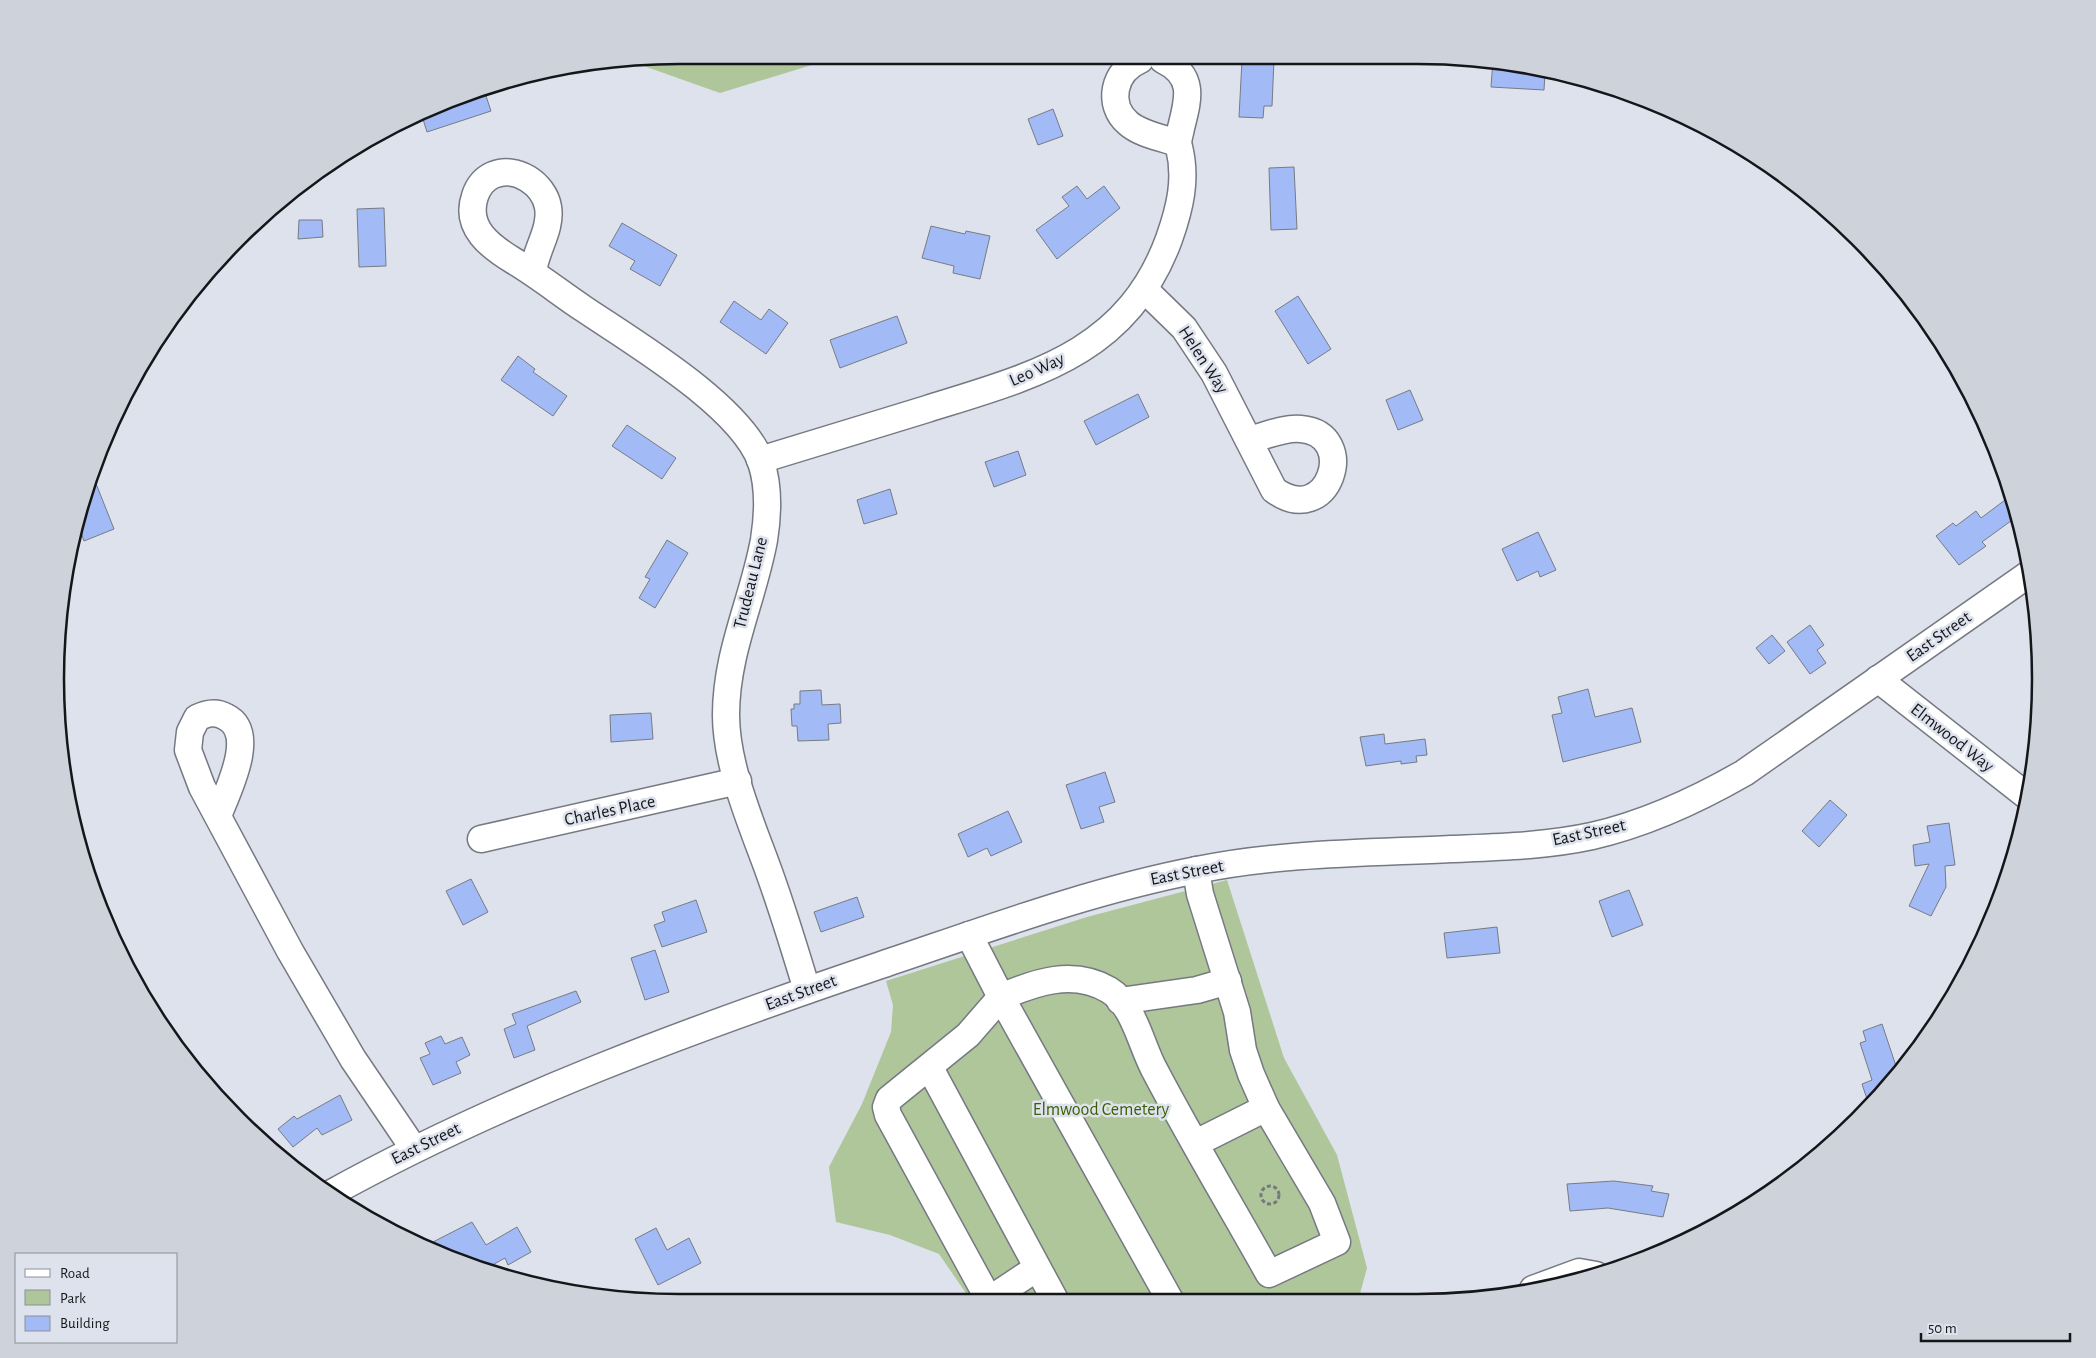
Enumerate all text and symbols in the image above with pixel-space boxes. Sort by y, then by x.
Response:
street label: Helen Way [1175,323,1231,397]
street label: Leo Way [1007,350,1068,390]
street label: Trudeau Lane [731,535,771,631]
street label: East Street [1903,608,1975,666]
street label: Elmwood Way [1907,700,1997,776]
street label: Charles Place [563,793,657,829]
street label: East Street [1551,816,1627,850]
street label: East Street [1149,857,1225,889]
street label: East Street [763,972,839,1014]
park label: Elmwood Cemetery [1033,1101,1170,1119]
street label: East Street [389,1119,464,1168]
legend [15,1253,178,1343]
text: Road [60,1266,90,1281]
text: Park [60,1291,86,1306]
scale bar [1921,1310,2070,1342]
text: Building [60,1316,110,1331]
text: 50 m [1928,1321,1957,1336]

